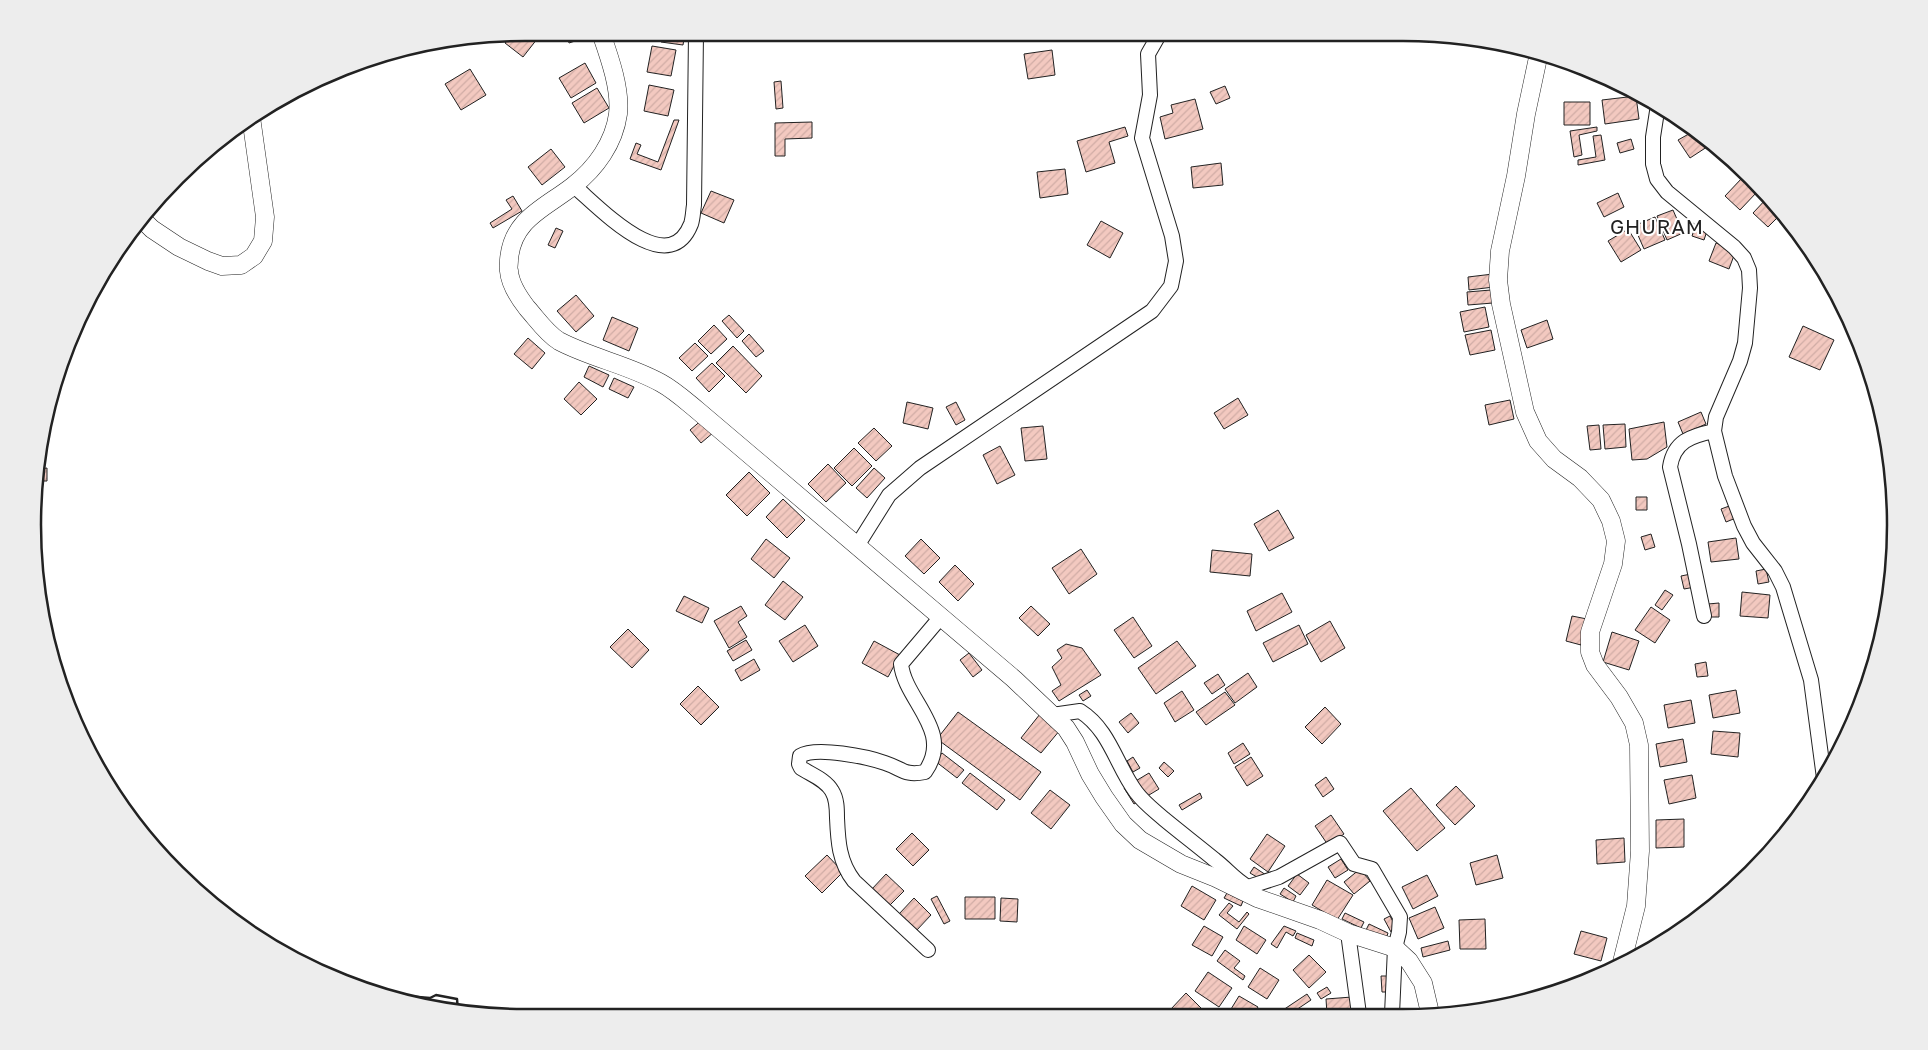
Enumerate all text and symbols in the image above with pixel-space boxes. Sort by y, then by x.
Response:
district label: GHURAM [1610,214,1704,238]

